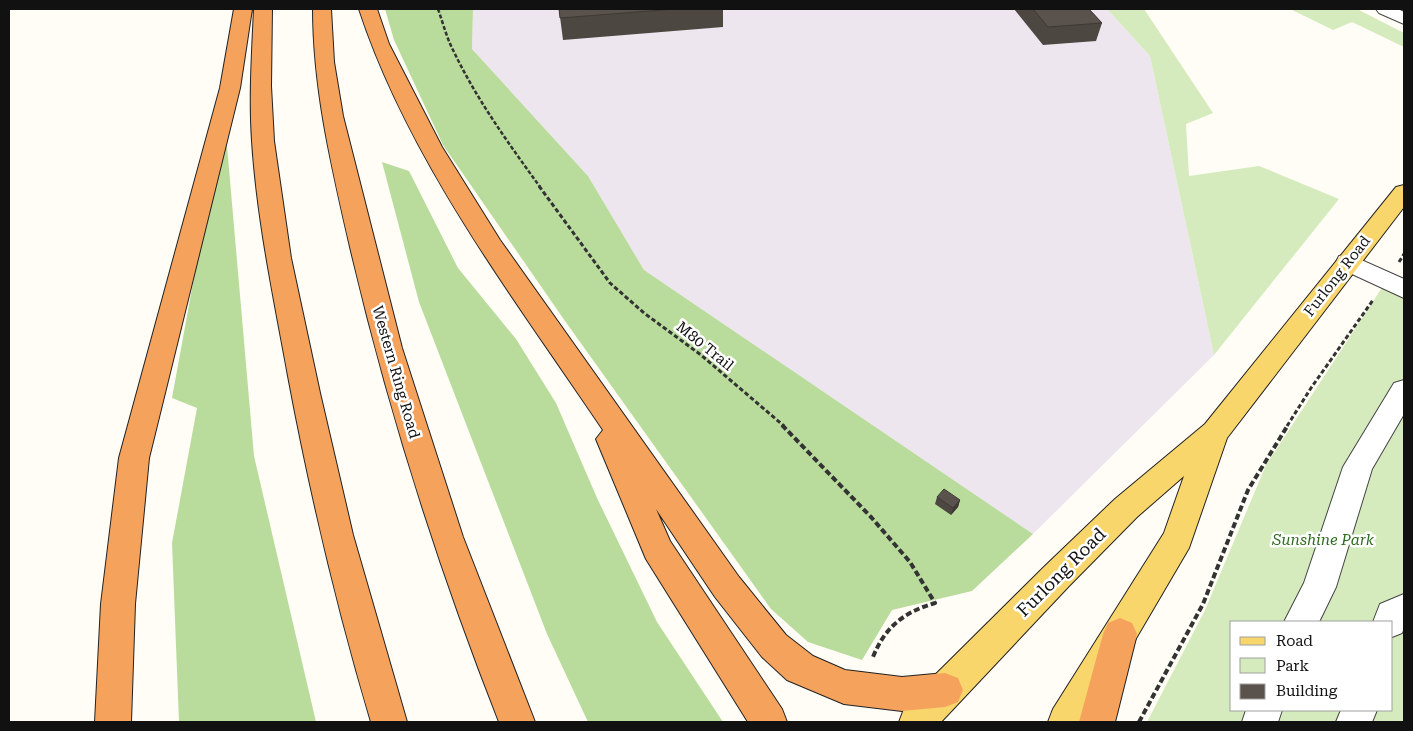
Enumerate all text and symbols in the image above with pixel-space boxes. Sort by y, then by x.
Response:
street label: Furlong Road [1300,232,1374,320]
street label: Western Ring Road [368,304,424,441]
street label: M80 Trail [673,318,738,375]
street label: Furlong Road [1012,523,1110,621]
park label: Sunshine Park [1271,531,1375,549]
legend [1230,621,1393,711]
text: Road [1276,632,1313,650]
text: Park [1276,657,1310,675]
text: Building [1276,682,1338,700]

